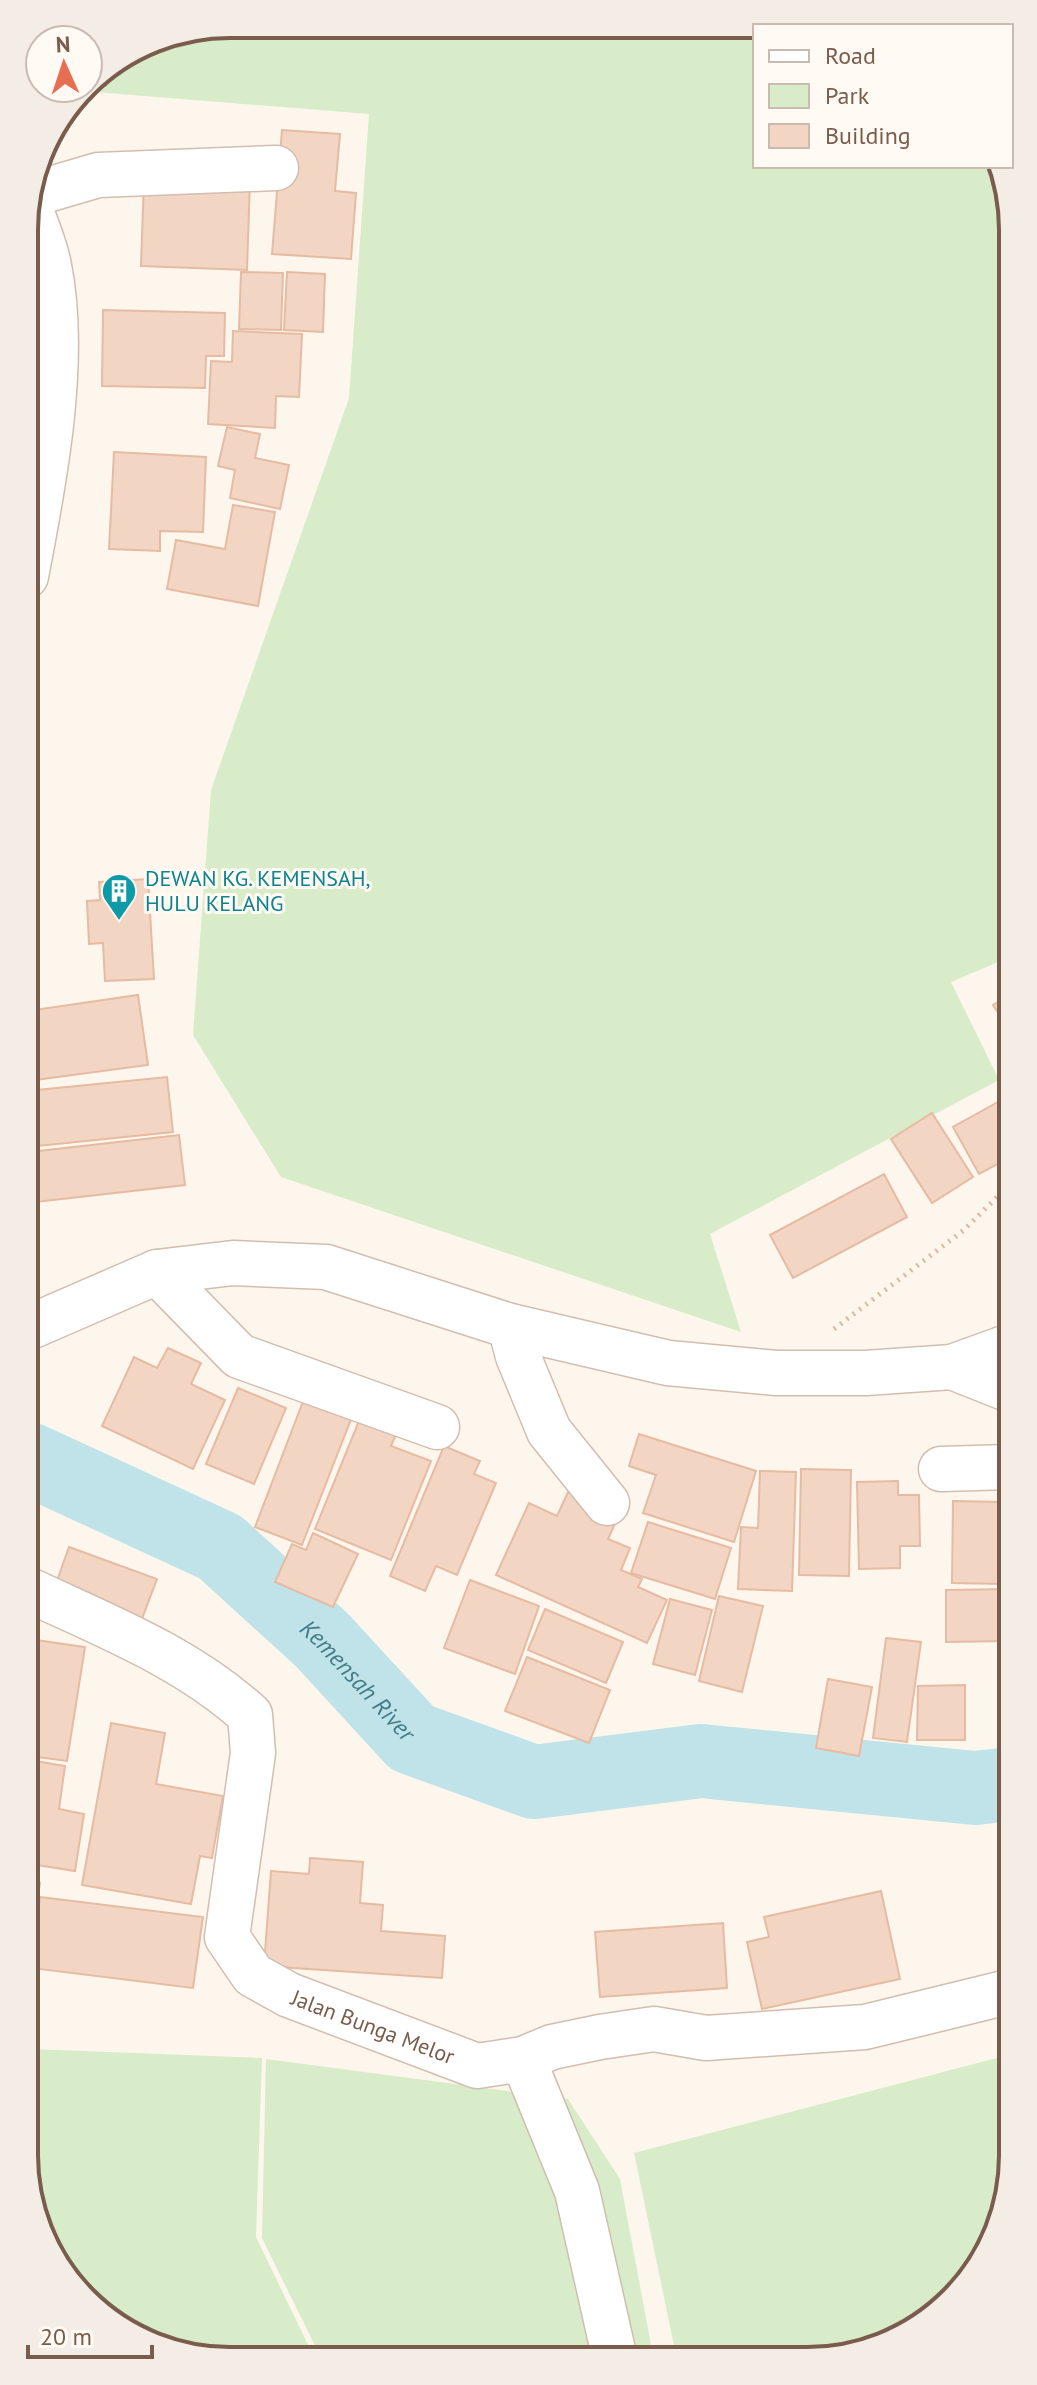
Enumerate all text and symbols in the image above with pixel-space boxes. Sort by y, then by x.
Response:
north arrow [24,24,104,104]
legend [753,24,1013,168]
text: N [55,30,71,58]
text: Road [825,40,876,71]
text: Park [825,80,870,111]
text: Building [825,120,911,151]
place label: DEWAN KG. KEMENSAH, HULU KELANG [145,864,371,917]
building icon: DEWAN KG. KEMENSAH, HULU KELANG [100,872,138,922]
water label: Kemensah River [294,1612,424,1749]
street label: Jalan Bunga Melor [287,1983,459,2070]
scale bar [28,2309,152,2359]
text: 20 m [40,2321,92,2352]

